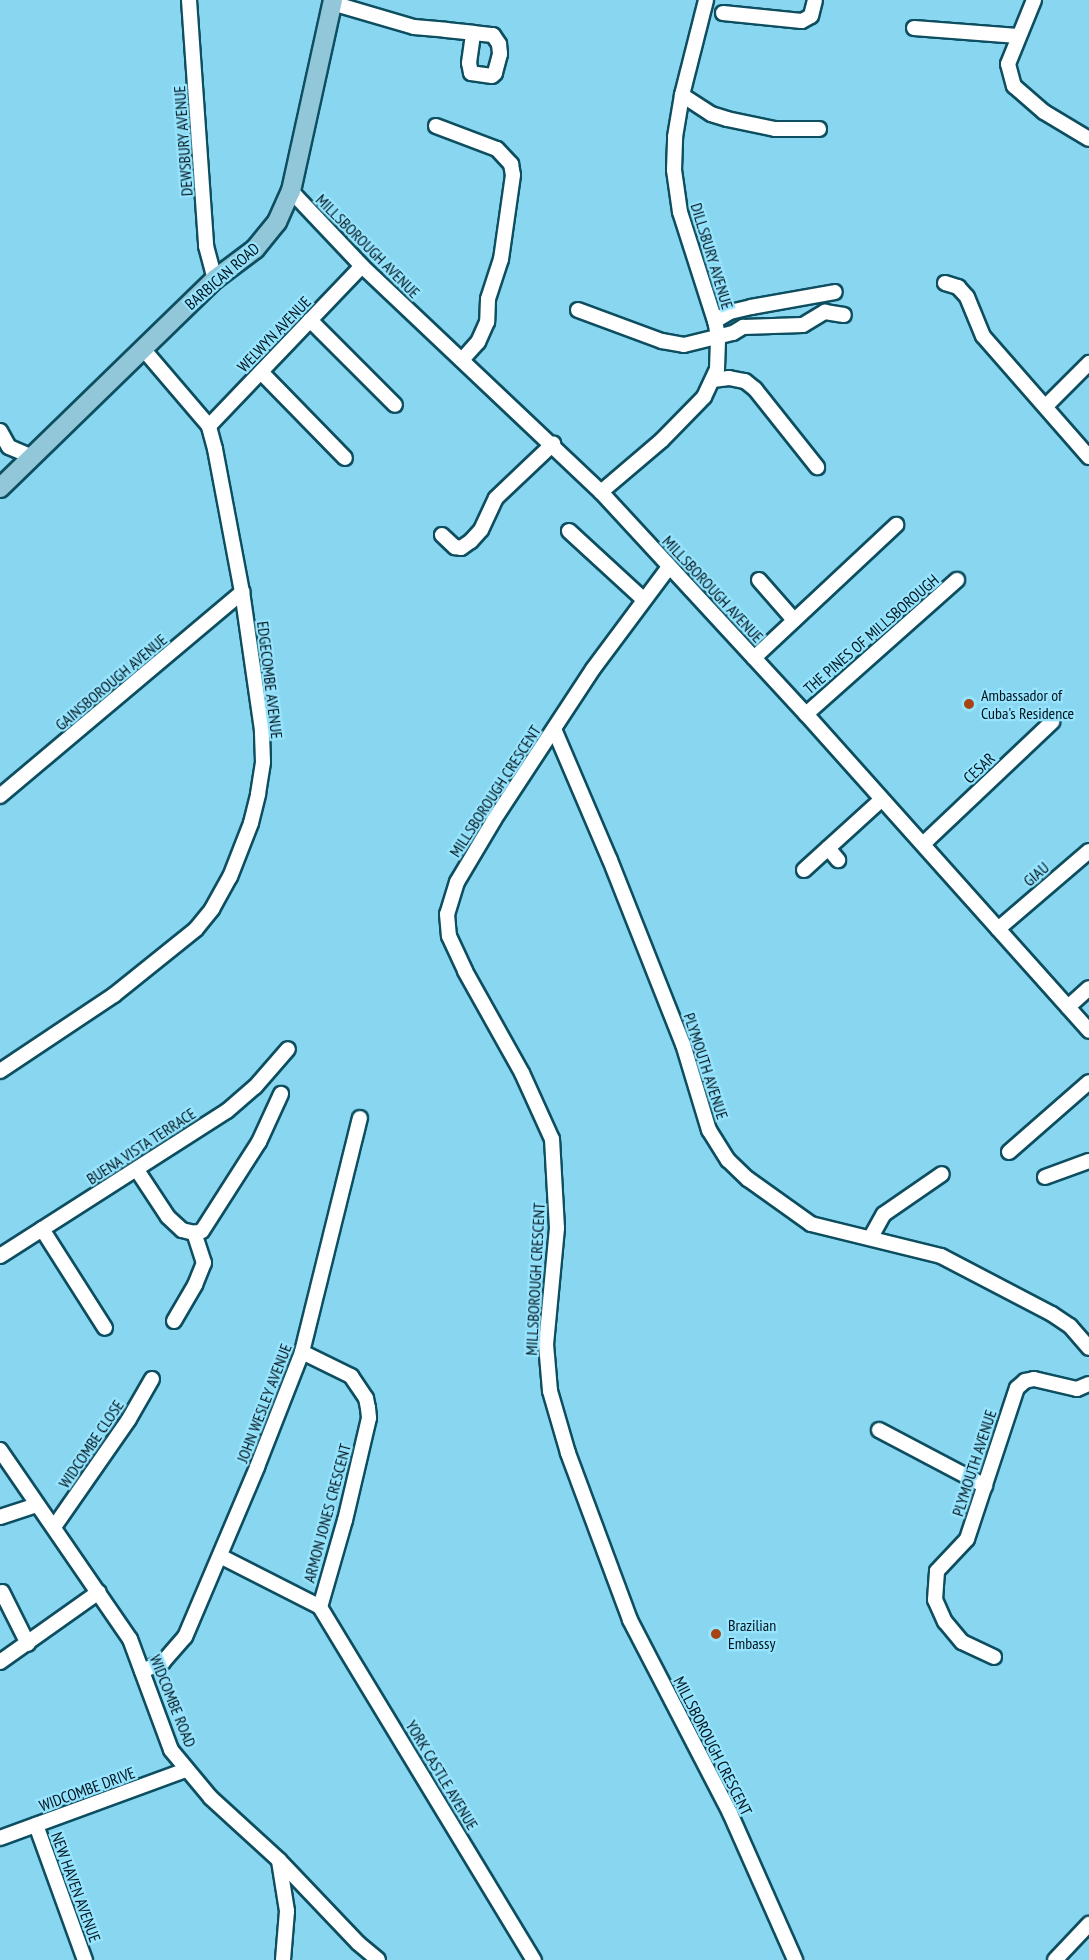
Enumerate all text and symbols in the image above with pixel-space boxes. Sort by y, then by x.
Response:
street label: DEWSBURY AVENUE [170,85,196,197]
street label: MILLSBOROUGH AVENUE [312,190,424,302]
street label: DILLSBURY AVENUE [687,200,737,312]
street label: BARBICAN ROAD [181,239,263,313]
street label: WELWYN AVENUE [233,292,315,376]
street label: MILLSBOROUGH AVENUE [658,531,768,647]
street label: THE PINES OF MILLSBOROUGH [800,570,942,698]
street label: EDGECOMBE AVENUE [253,620,287,740]
street label: GAINSBOROUGH AVENUE [51,630,171,734]
place label: Ambassador of Cuba's Residence [981,685,1074,723]
marker: Ambassador of Cuba's Residence [962,697,976,711]
street label: MILLSBOROUGH CRESCENT [445,722,545,860]
street label: CESAR [959,749,999,787]
street label: GIAU [1019,858,1053,890]
street label: PLYMOUTH AVENUE [680,1010,732,1122]
street label: BUENA VISTA TERRACE [82,1103,200,1189]
street label: MILLSBOROUGH CRESCENT [521,1202,549,1356]
street label: JOHN WESLEY AVENUE [232,1340,296,1466]
street label: WIDCOMBE CLOSE [54,1396,128,1492]
street label: PLYMOUTH AVENUE [948,1407,1000,1519]
street label: ARMON JONES CRESCENT [299,1441,355,1585]
place label: Brazilian Embassy [728,1615,776,1653]
marker: Brazilian Embassy [709,1627,723,1641]
street label: WIDCOMBE ROAD [146,1652,200,1750]
street label: MILLSBOROUGH CRESCENT [670,1673,756,1819]
street label: YORK CASTLE AVENUE [402,1717,482,1833]
street label: WIDCOMBE DRIVE [36,1763,138,1815]
street label: NEW HAVEN AVENUE [47,1829,105,1945]

